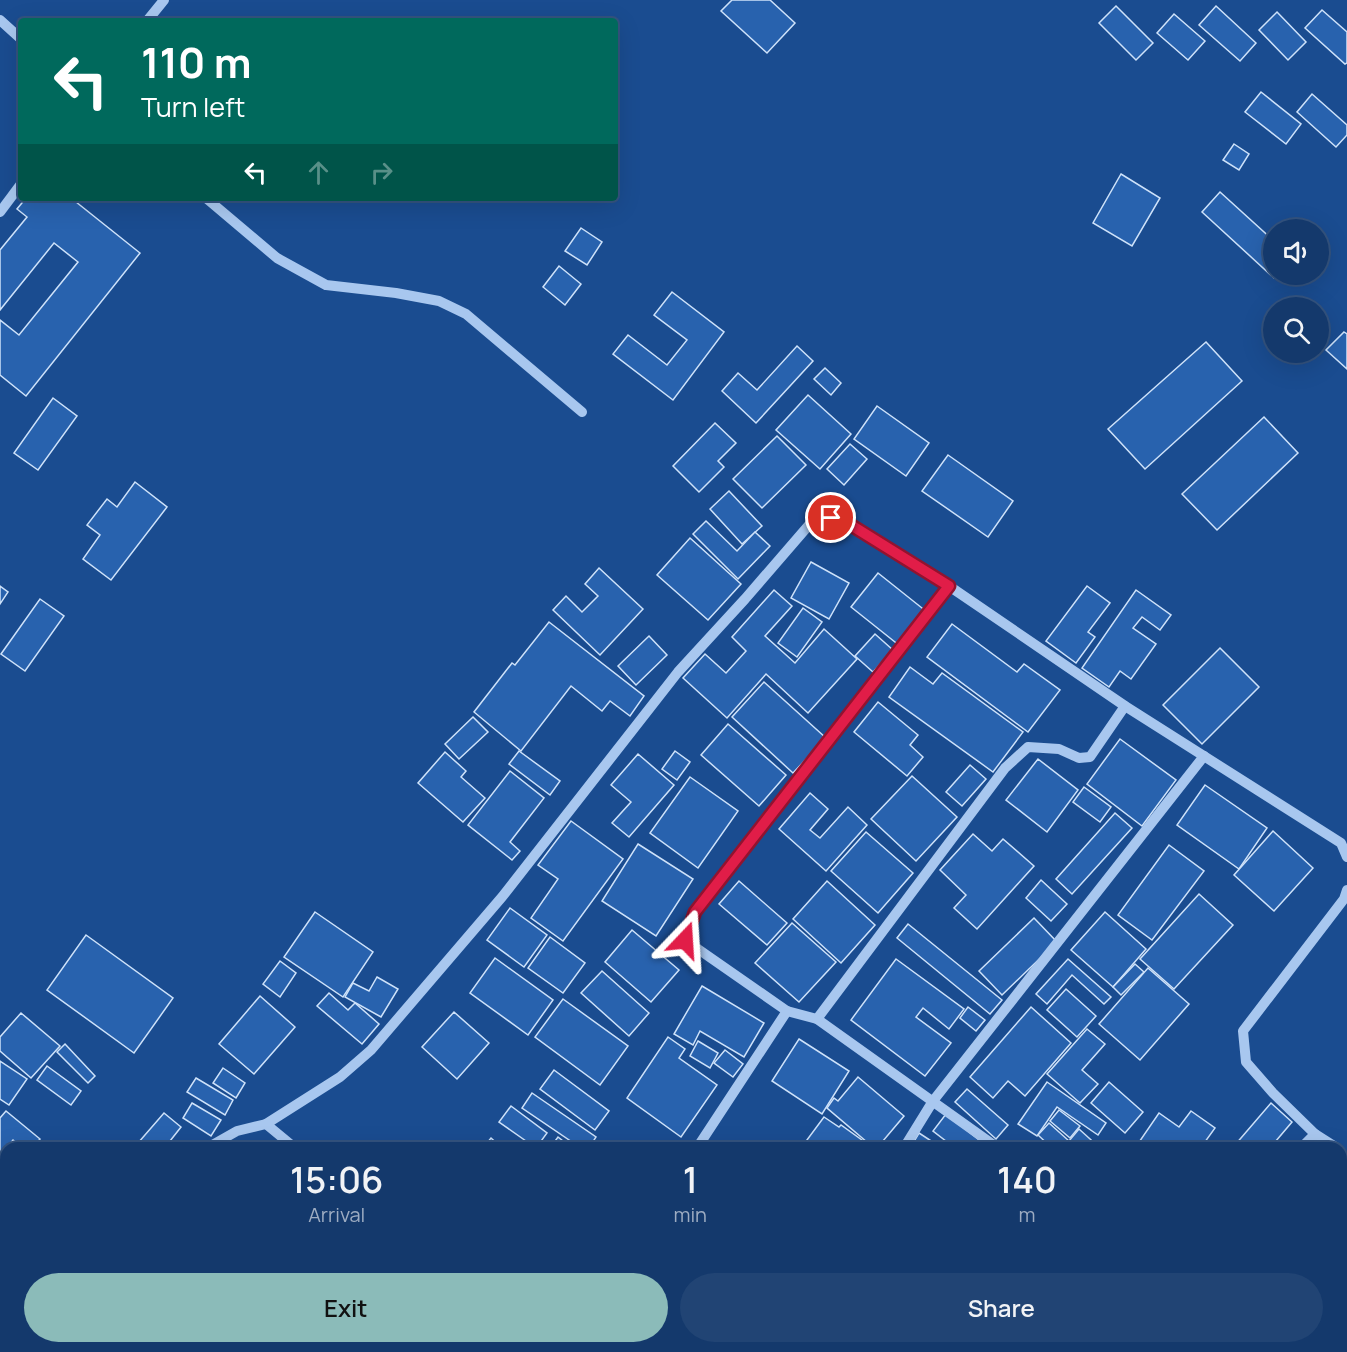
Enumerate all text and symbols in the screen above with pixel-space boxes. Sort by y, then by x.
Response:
text: 110 m [141,33,252,91]
icon: left [42,42,120,120]
text: Turn left [141,88,245,125]
icon: left [239,156,272,189]
icon: ahead [302,156,335,189]
icon: right [365,156,398,189]
map controls [1263,219,1329,363]
button: sound [1263,219,1329,285]
button: search [1263,297,1329,363]
pin [805,492,856,543]
icon: arrive [814,501,847,534]
position arrow [653,908,717,972]
text: 15:06 [290,1155,383,1204]
text: 1 [683,1155,698,1204]
text: 140 [997,1155,1057,1204]
text: Arrival [308,1201,365,1228]
text: min [673,1201,707,1228]
text: m [1018,1201,1035,1228]
button: Exit [24,1273,668,1342]
button: Share [680,1273,1323,1342]

